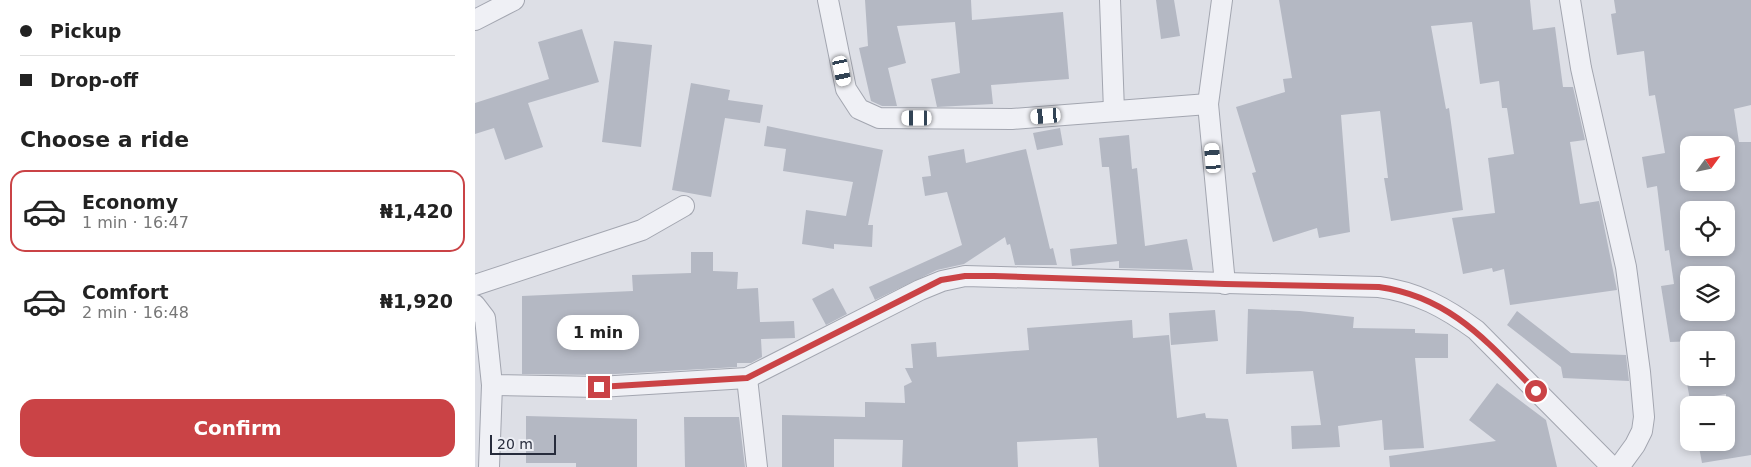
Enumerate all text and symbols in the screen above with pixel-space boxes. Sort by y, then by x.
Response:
text: Pickup [50,20,121,42]
car [831,55,852,87]
text: Drop-off [50,69,138,91]
car [1030,107,1061,125]
car [902,111,932,126]
text: Choose a ride [20,127,189,152]
north arrow [1680,136,1735,191]
map controls [1680,136,1735,451]
car [1204,142,1221,174]
icon: car [22,189,67,234]
text: Economy [82,191,178,213]
text: ₦1,420 [380,200,453,222]
button: locate [1680,201,1735,256]
text: 1 min · 16:47 [82,213,189,232]
button: layers [1680,266,1735,321]
icon: car [22,279,67,324]
text: Comfort [82,281,169,303]
text: ₦1,920 [380,290,453,312]
text: 2 min · 16:48 [82,303,189,322]
callout: 1 min [558,314,640,350]
text: 1 min [573,323,623,342]
button: + [1680,331,1735,386]
route end [588,376,610,398]
route start [1525,380,1547,402]
button: − [1680,396,1735,451]
button: Confirm [20,399,455,457]
scale bar [490,432,556,455]
text: 20 m [497,436,533,452]

